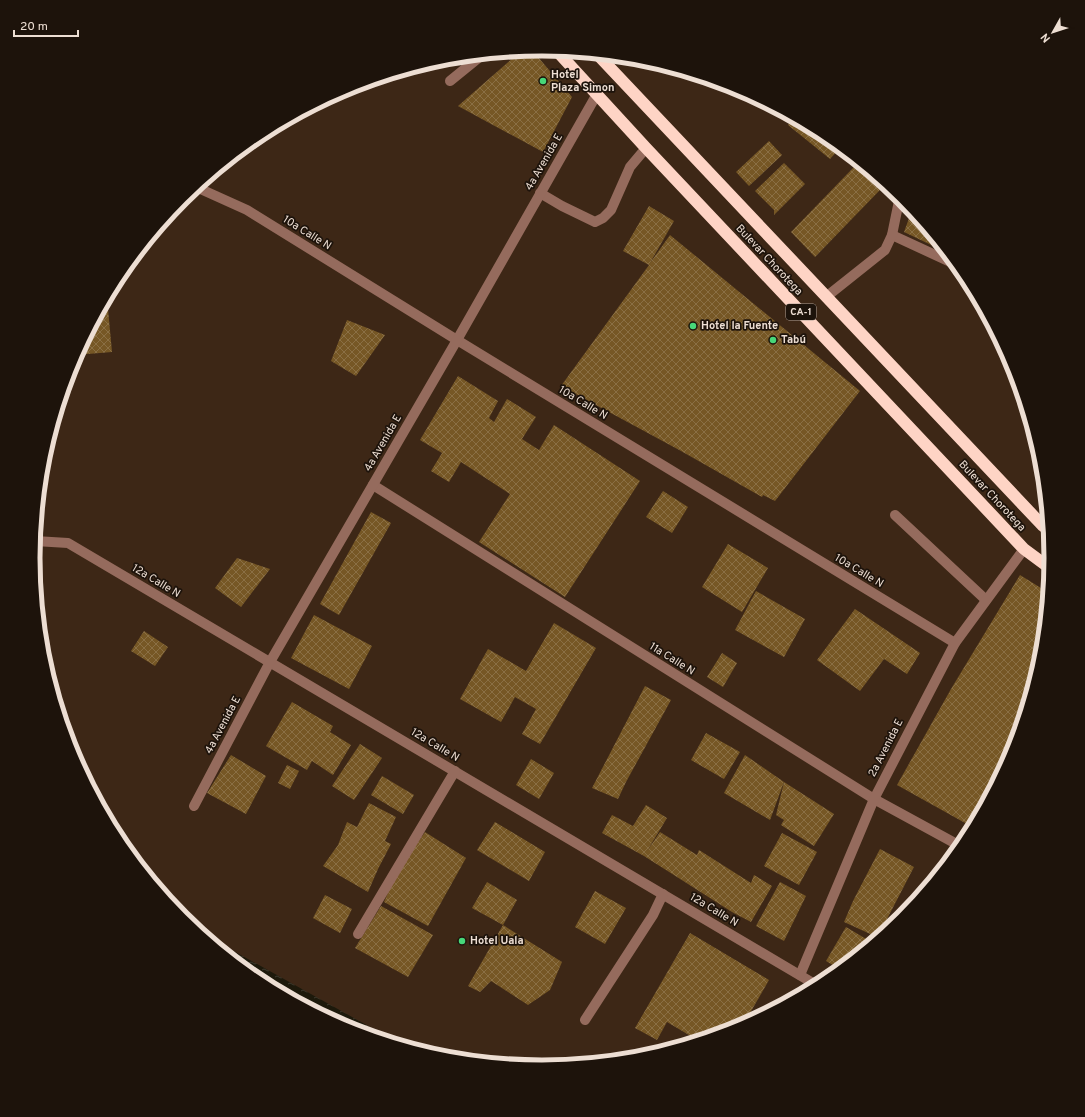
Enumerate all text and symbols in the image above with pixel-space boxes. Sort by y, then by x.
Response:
scale bar [14,12,78,38]
north arrow [1033,12,1073,52]
text: 20 m [20,19,48,35]
text: N [1038,30,1054,45]
place label: Hotel Plaza Simon [551,68,614,95]
marker: Hotel Plaza Simon [538,76,548,86]
street label: 4a Avenida E [522,131,566,193]
street label: 10a Calle N [280,213,334,253]
street label: Bulevar Chorotega [733,222,806,299]
road number: CA-1 [786,304,816,320]
place label: Hotel la Fuente [701,319,778,333]
marker: Hotel la Fuente [688,321,698,331]
place label: Tabú [781,333,806,347]
marker: Tabú [768,335,778,345]
street label: 10a Calle N [556,383,610,423]
street label: 4a Avenida E [361,412,405,474]
street label: Bulevar Chorotega [956,458,1029,535]
street label: 10a Calle N [832,551,886,591]
street label: 12a Calle N [129,561,183,601]
street label: 11a Calle N [647,639,697,679]
street label: 4a Avenida E [202,694,244,756]
street label: 2a Avenida E [865,717,907,779]
street label: 12a Calle N [408,725,462,765]
street label: 12a Calle N [687,890,741,930]
place label: Hotel Uala [470,934,524,948]
marker: Hotel Uala [457,936,467,946]

